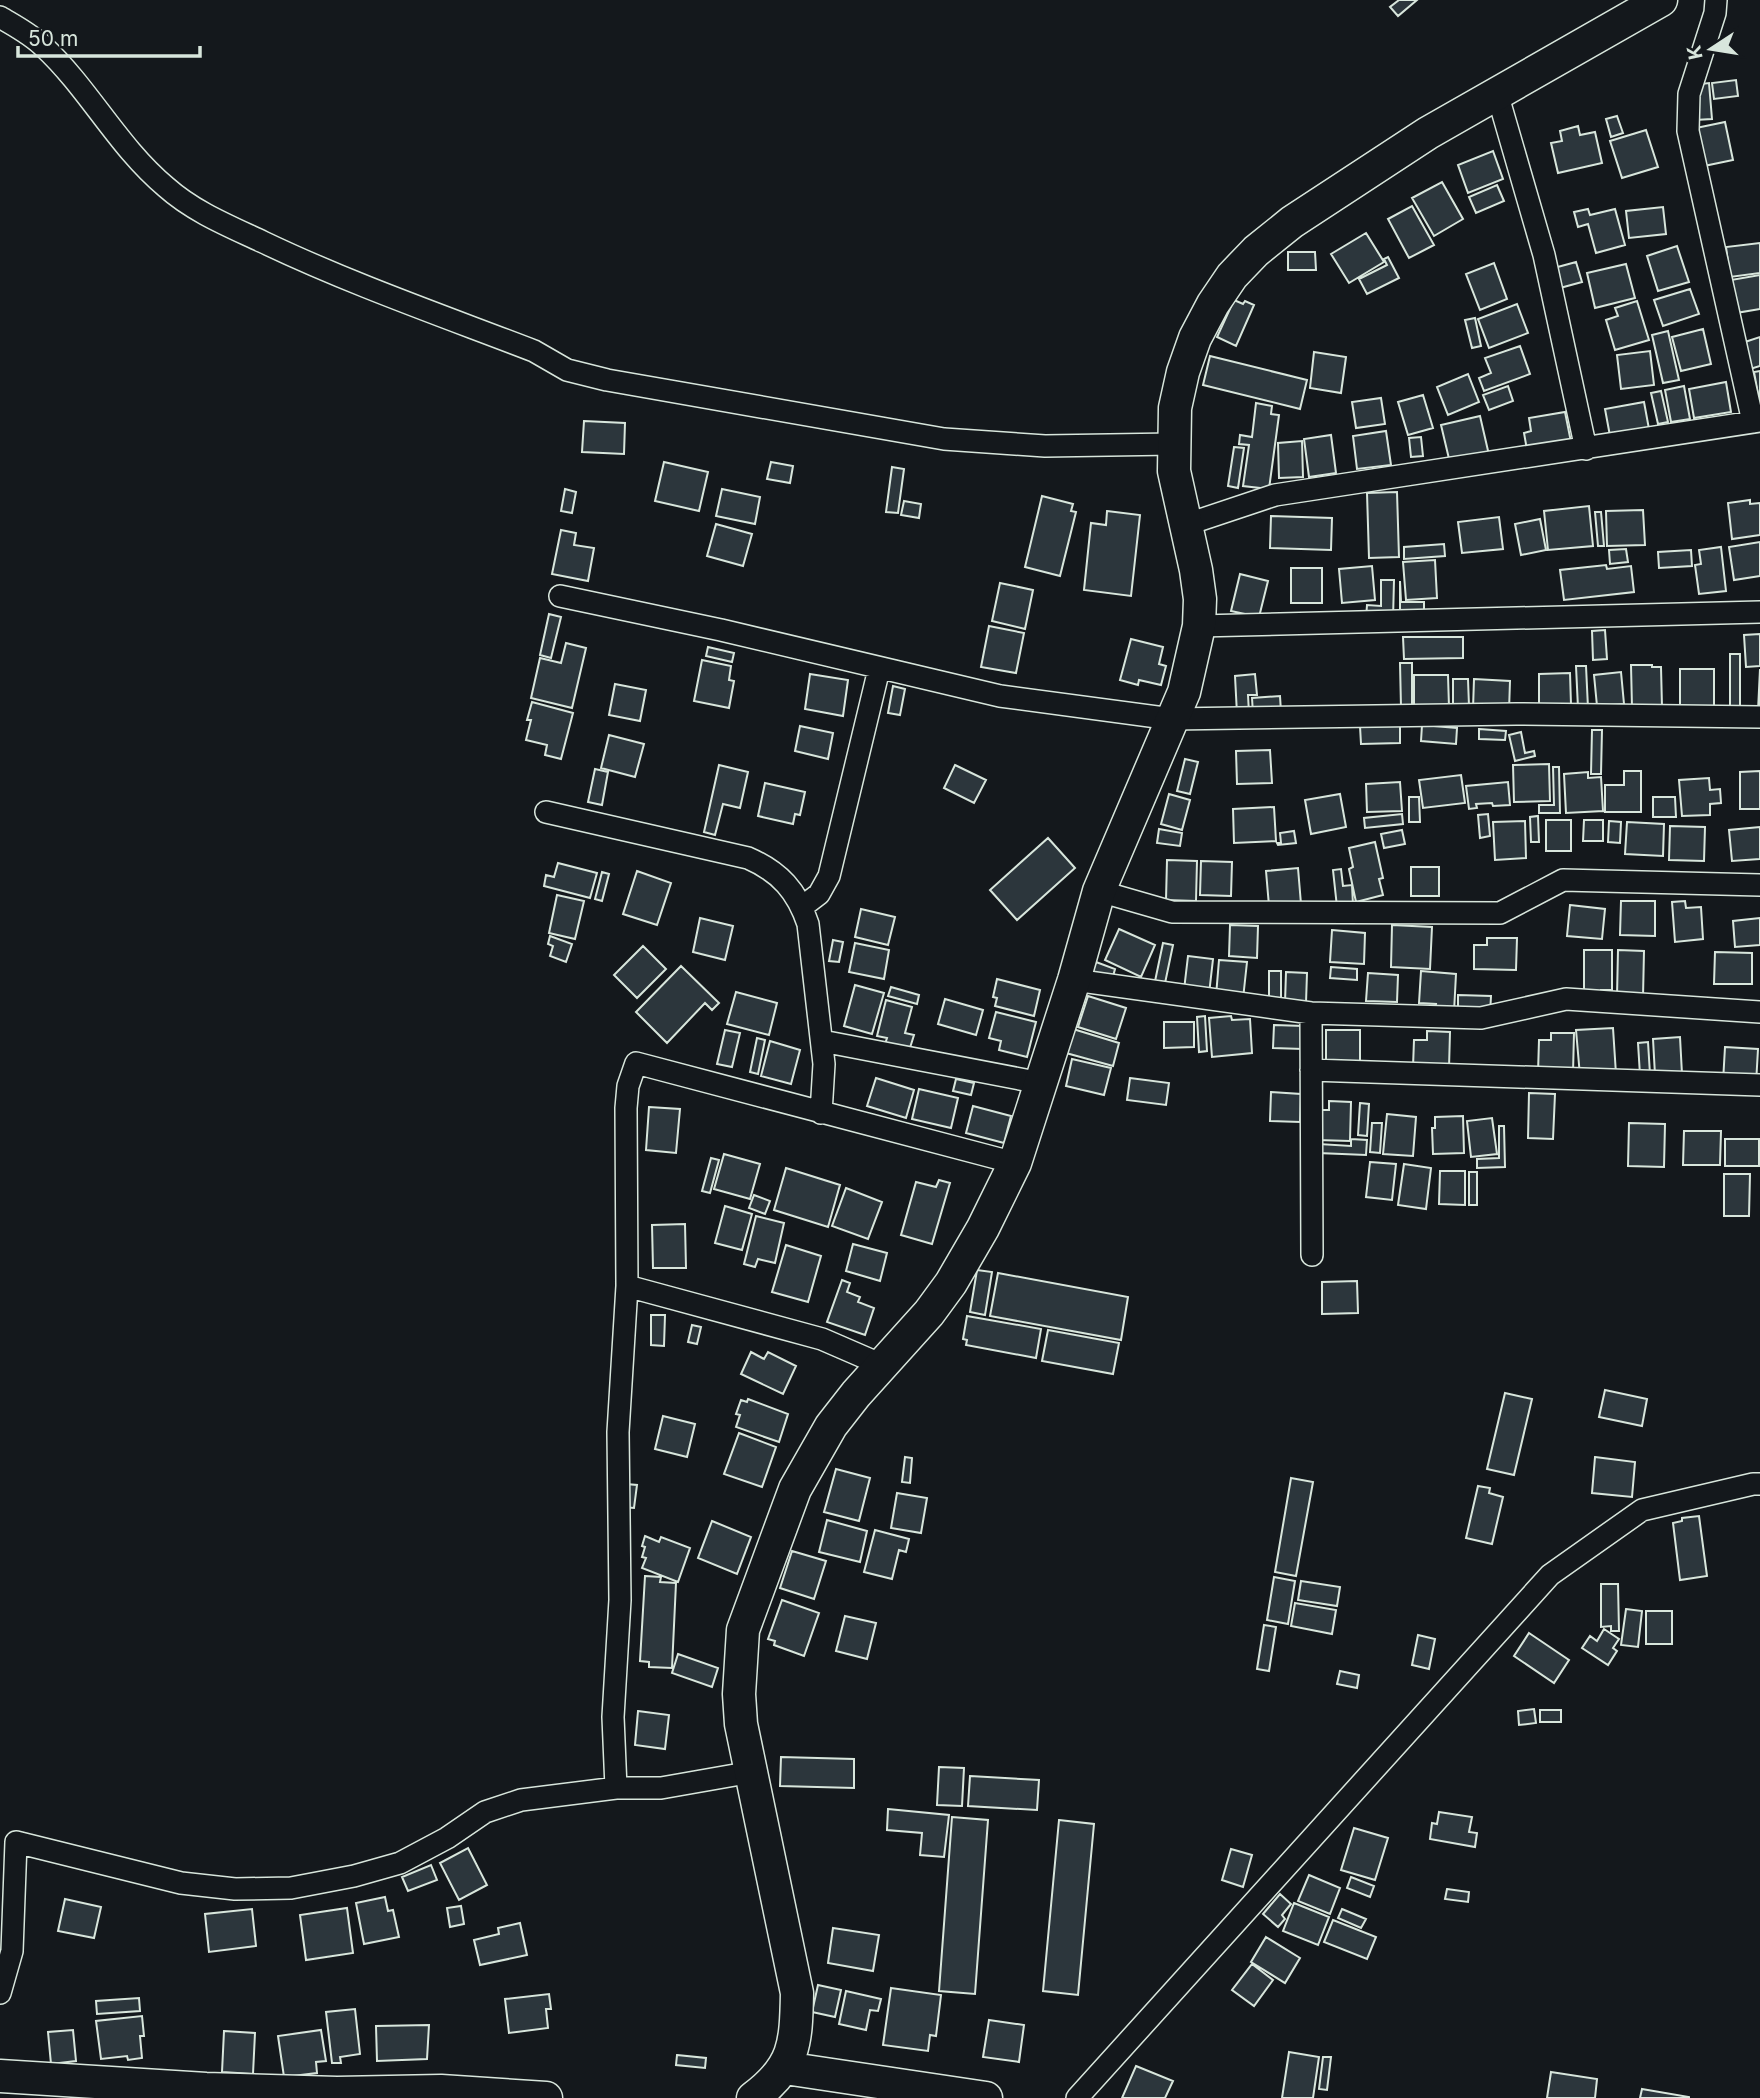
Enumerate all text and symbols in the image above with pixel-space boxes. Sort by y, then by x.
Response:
scale bar [18,14,200,58]
north arrow [1676,14,1746,84]
text: 50 m [28,26,78,51]
text: K [1682,43,1708,62]

